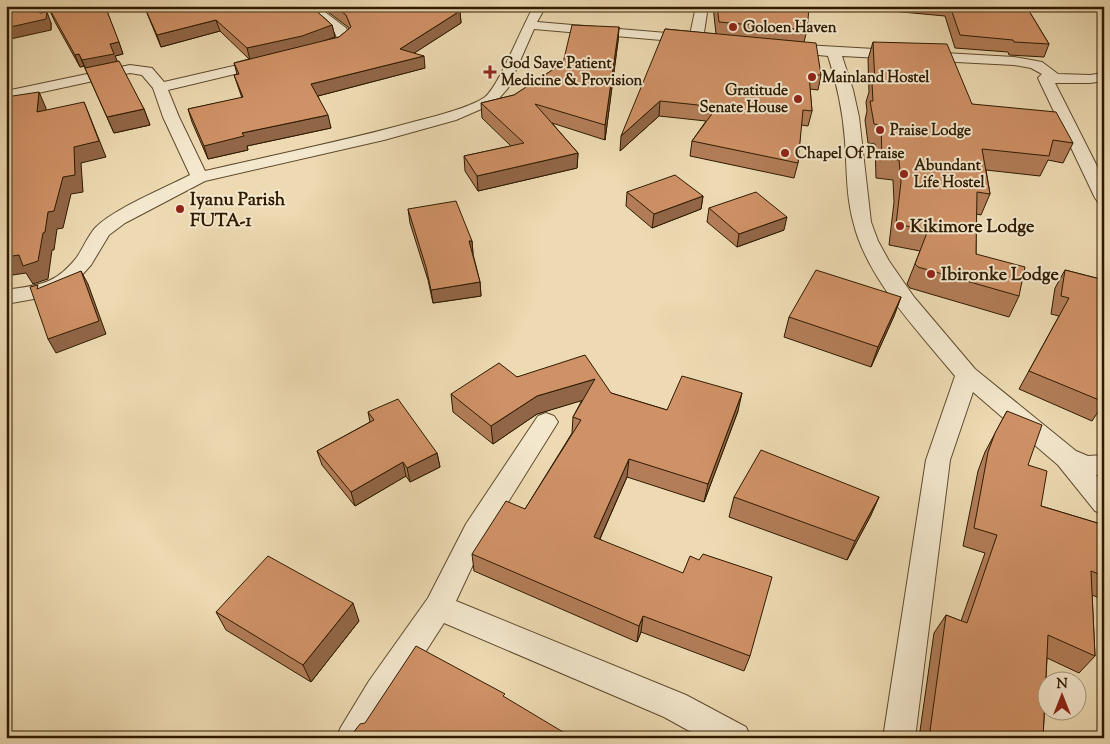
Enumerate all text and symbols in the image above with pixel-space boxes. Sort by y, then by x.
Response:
place label: Goloen Haven [743,18,837,39]
marker: Goloen Haven [727,21,739,33]
place label: God Save Patient Medicine & Provision [501,54,643,92]
marker: God Save Patient Medicine & Provision [483,65,497,79]
place label: Mainland Hostel [822,68,930,89]
marker: Mainland Hostel [806,71,818,83]
place label: Gratitude Senate House [700,81,788,119]
marker: Gratitude Senate House [792,93,804,105]
place label: Praise Lodge [890,121,971,142]
marker: Praise Lodge [874,124,886,136]
place label: Chapel Of Praise [795,144,904,165]
marker: Chapel Of Praise [779,147,791,159]
place label: Abundant Life Hostel [914,156,985,194]
marker: Abundant Life Hostel [898,168,910,180]
place label: Iyanu Parish FUTA-1 [190,188,286,235]
marker: Iyanu Parish FUTA-1 [174,203,186,215]
place label: Kikimore Lodge [910,215,1035,241]
marker: Kikimore Lodge [894,220,906,232]
place label: Ibironke Lodge [941,263,1059,289]
marker: Ibironke Lodge [925,268,937,280]
north arrow [1038,672,1088,722]
text: N [1056,675,1068,695]

